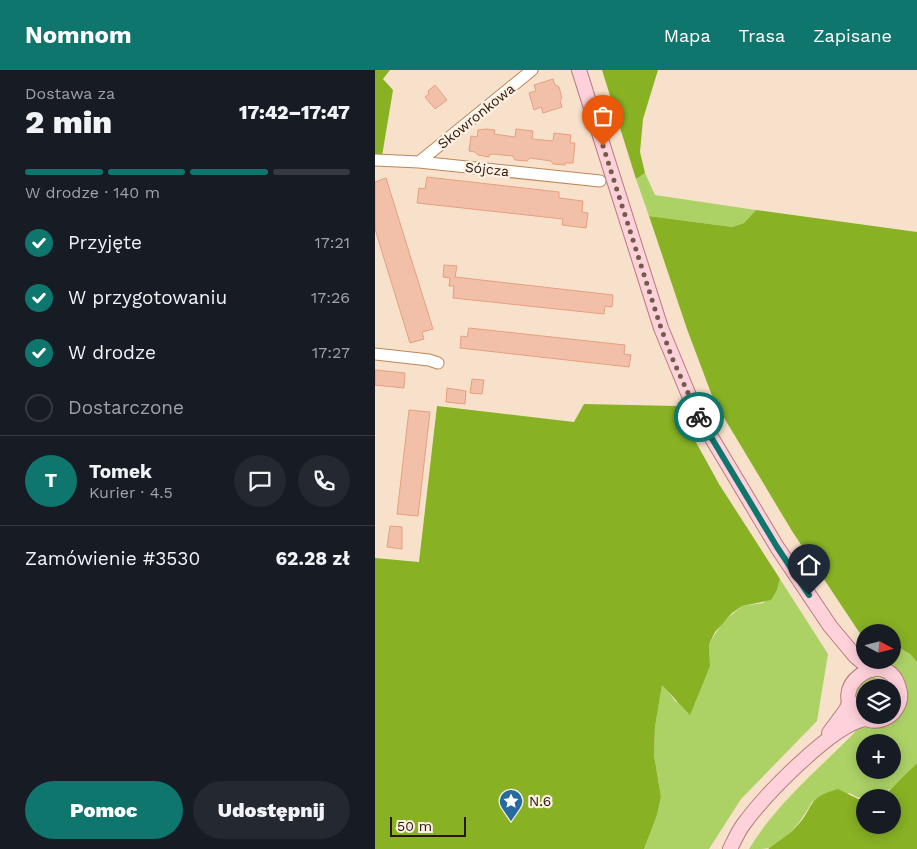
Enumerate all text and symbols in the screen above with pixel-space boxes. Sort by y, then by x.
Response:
text: Nomnom [25,21,132,49]
text: Mapa [664,25,711,46]
text: Trasa [739,25,785,46]
text: Zapisane [813,25,892,46]
street label: Skowronkowa [434,80,518,152]
text: Dostawa za [25,84,115,103]
pin [582,95,624,146]
text: 17:42–17:47 [239,101,350,124]
icon: bag [589,102,617,130]
text: 2 min [25,103,112,141]
street label: Sójcza [464,159,510,179]
text: W drodze · 140 m [25,183,160,202]
icon: check [25,229,53,257]
text: Przyjęte [68,231,142,254]
text: 17:21 [314,233,350,252]
icon: check [25,284,53,312]
text: W przygotowaniu [68,286,227,309]
text: 17:26 [311,288,350,307]
icon: check [25,339,53,367]
text: W drodze [68,341,156,364]
text: 17:27 [312,343,350,362]
courier [674,392,724,442]
text: Dostarczone [68,396,184,419]
icon: bike [685,403,713,431]
button: chat [234,455,286,507]
button: phone [298,455,350,507]
text: Tomek [89,460,152,483]
text: T [45,469,57,492]
text: Kurier · 4.5 [89,483,173,502]
pin [788,544,830,595]
text: Zamówienie #3530 [25,547,200,570]
text: 62.28 zł [275,547,350,570]
icon: home [795,551,823,579]
north arrow [856,624,901,669]
map controls [856,624,901,834]
button: layers [856,679,901,724]
button: + [856,734,901,779]
button: Pomoc [25,781,183,839]
button: Udostępnij [193,781,350,839]
place icon: N.6 [498,788,524,822]
button: − [856,789,901,834]
place label: N.6 [529,793,551,809]
scale bar [390,814,466,837]
text: 50 m [397,818,432,834]

